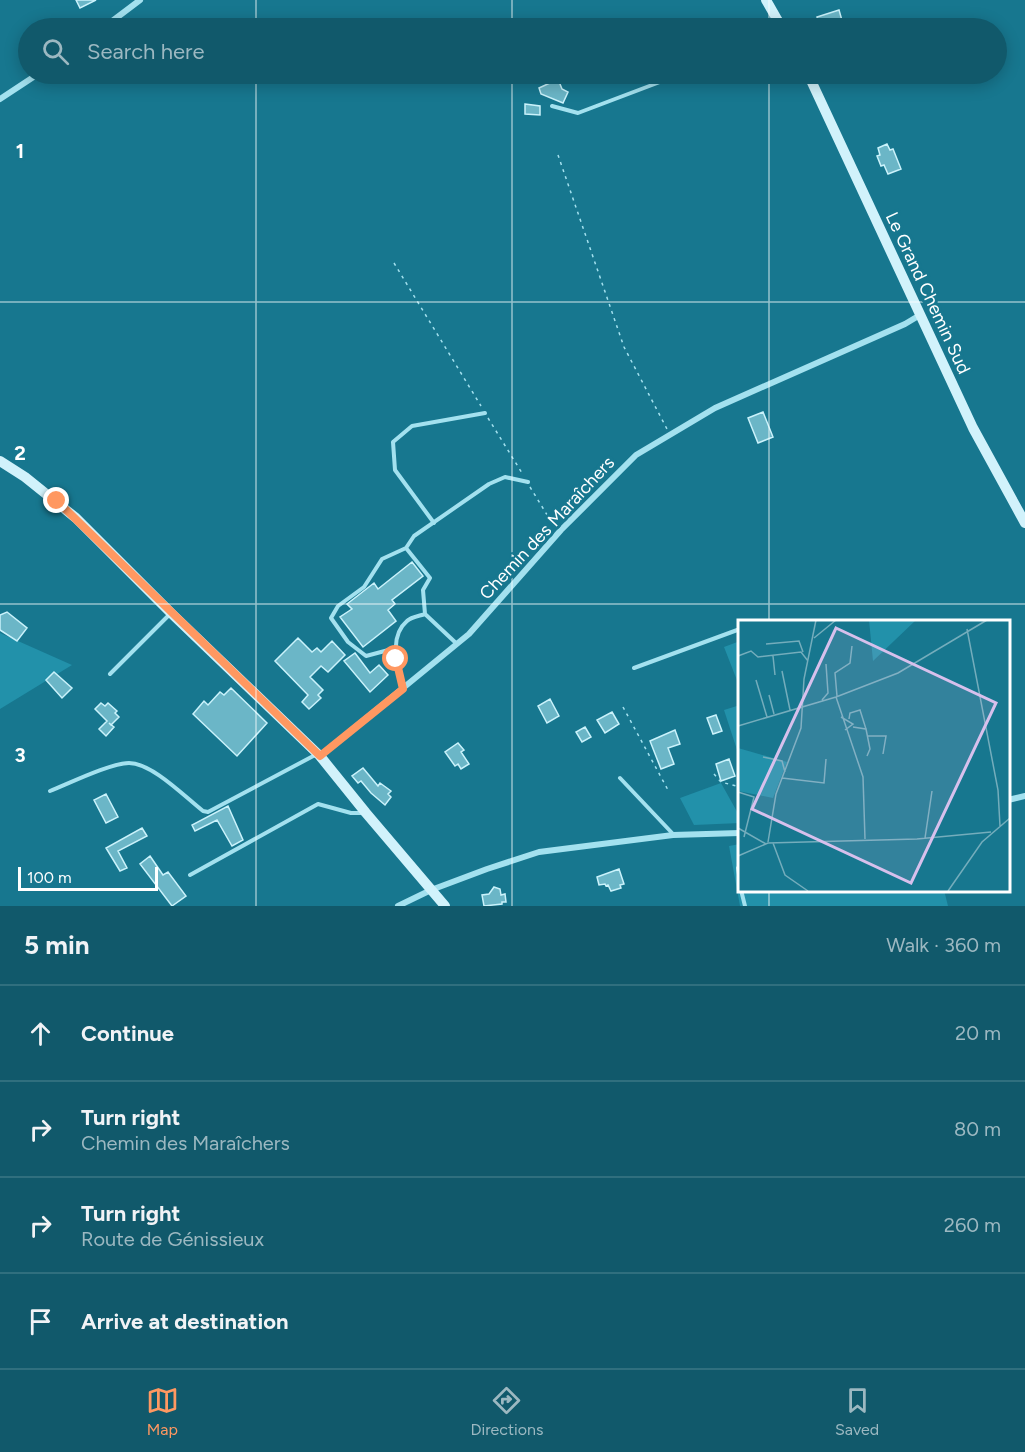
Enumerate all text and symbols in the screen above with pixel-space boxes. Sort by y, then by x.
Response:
search box [18,18,1007,84]
icon: search [39,35,72,68]
text: Search here [87,38,205,65]
text: 1 [16,139,24,163]
street label: Le Grand Chemin Sud [881,209,975,377]
text: 2 [14,441,26,465]
street label: Chemin des Maraîchers [475,452,619,604]
route end [43,487,69,513]
inset map [738,620,1010,891]
route start [382,645,408,671]
text: 3 [14,743,26,767]
scale bar [18,864,158,892]
text: 100 m [27,868,72,887]
text: 5 min [24,929,90,961]
text: Walk · 360 m [886,933,1001,957]
icon: ahead [24,1017,57,1050]
text: Continue [81,1020,174,1047]
text: 20 m [955,1021,1001,1045]
text: Turn right [81,1104,180,1131]
icon: right [24,1113,57,1146]
text: 80 m [954,1117,1001,1141]
text: Chemin des Maraîchers [81,1131,290,1155]
text: Turn right [81,1200,180,1227]
icon: right [24,1209,57,1242]
text: 260 m [944,1213,1001,1237]
text: Route de Génissieux [81,1227,264,1251]
icon: arrive [24,1305,57,1338]
text: Arrive at destination [81,1308,289,1335]
tab: Map [146,1384,179,1439]
tab: Directions [470,1384,543,1439]
tab: Saved [835,1384,879,1439]

